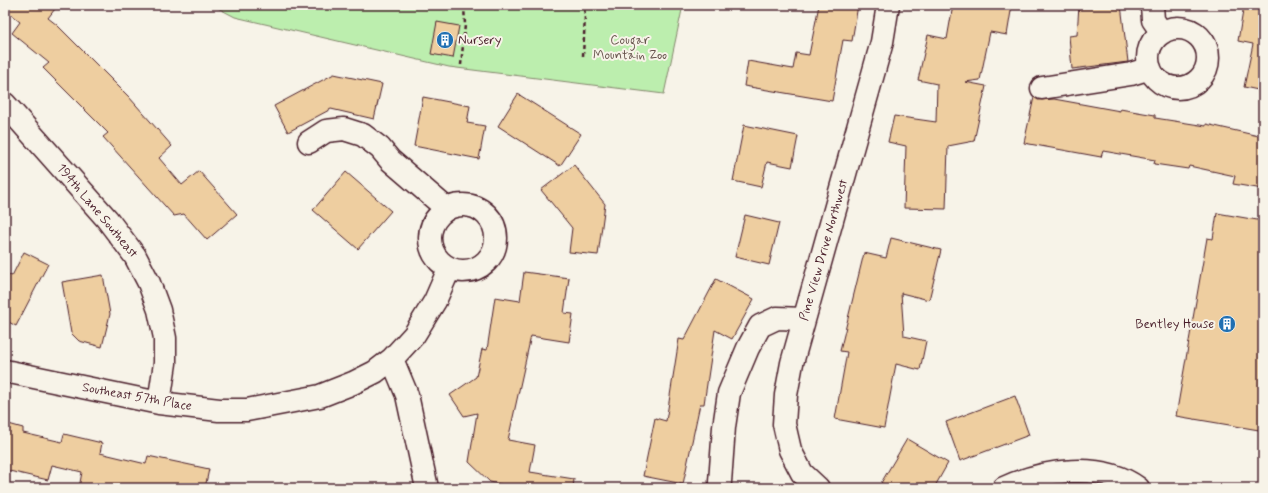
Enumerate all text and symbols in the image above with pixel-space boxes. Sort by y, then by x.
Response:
building icon: Nursery [435,30,455,50]
place label: Nursery [458,32,502,49]
park label: Cougar Mountain Zoo [593,32,667,64]
street label: 194th Lane Southeast [53,160,141,262]
street label: Pine View Drive Northwest [796,177,852,323]
building icon: Bentley House [1217,314,1237,334]
place label: Bentley House [1135,316,1214,333]
street label: Southeast 57th Place [81,379,193,415]

